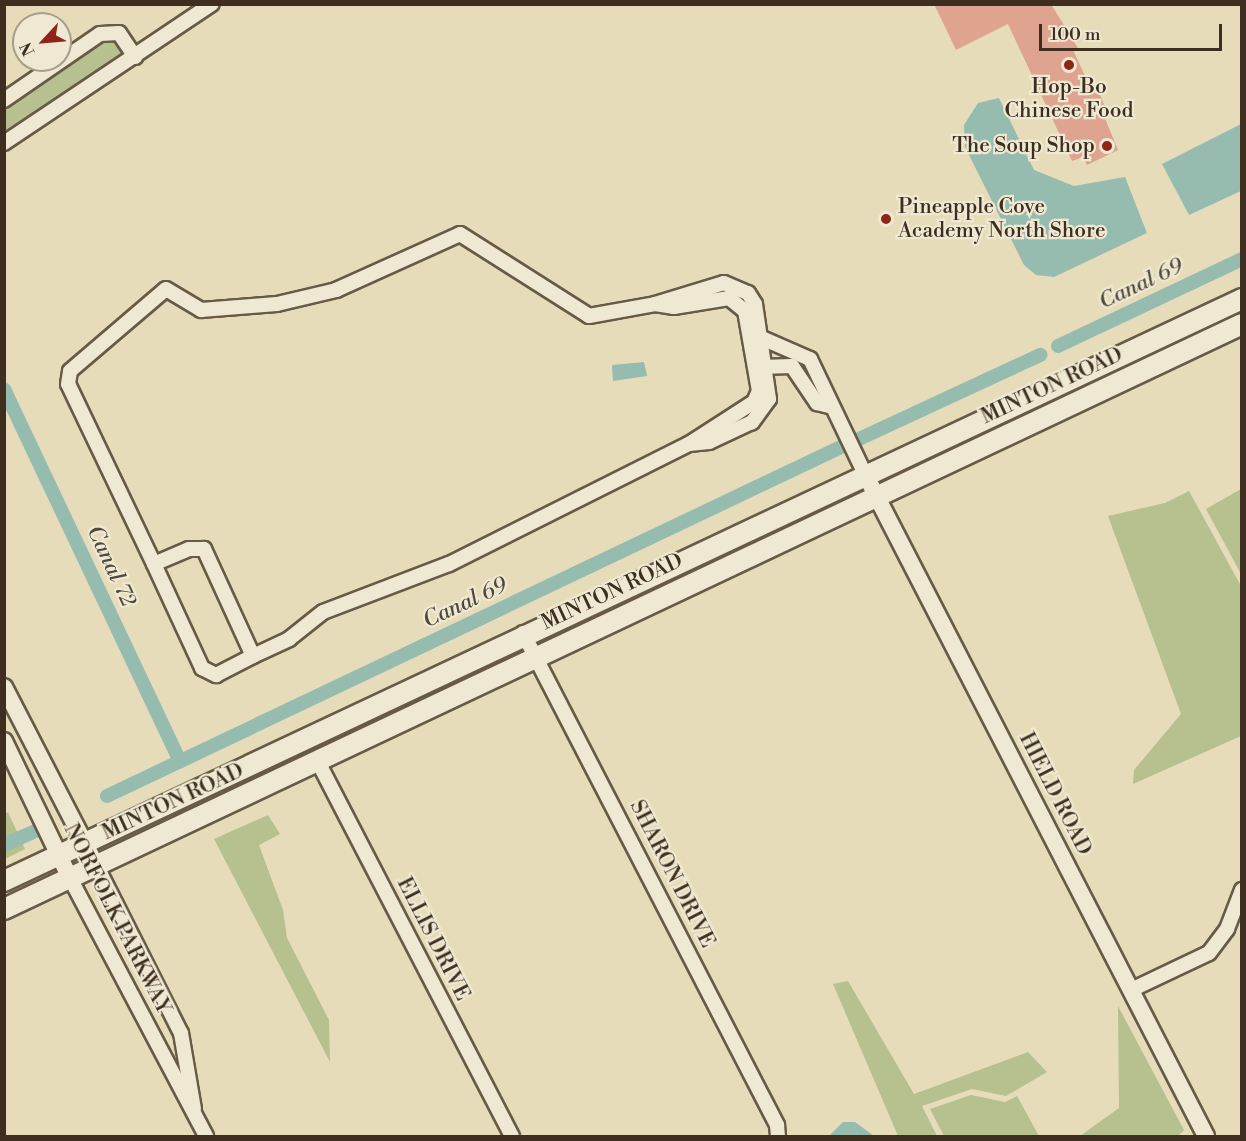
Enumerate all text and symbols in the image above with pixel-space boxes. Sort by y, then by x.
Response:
north arrow [12,12,72,72]
scale bar [1042,12,1225,50]
text: 100 m [1050,23,1101,46]
text: N [16,39,39,59]
marker: Hop-Bo Chinese Food [1062,58,1076,72]
place label: Hop-Bo Chinese Food [1005,74,1133,124]
place label: The Soup Shop [952,133,1095,159]
marker: The Soup Shop [1100,139,1114,153]
place label: Pineapple Cove Academy North Shore [898,194,1106,244]
marker: Pineapple Cove Academy North Shore [879,212,893,226]
water label: Canal 69 [1095,253,1187,315]
street label: MINTON ROAD [977,342,1127,430]
water label: Canal 72 [81,521,141,611]
street label: MINTON ROAD [537,548,687,636]
water label: Canal 69 [419,572,511,634]
street label: HIELD ROAD [1013,728,1097,860]
street label: MINTON ROAD [98,758,248,846]
street label: SHARON DRIVE [624,796,720,952]
street label: NORFOLK PARKWAY [58,820,176,1018]
street label: ELLIS DRIVE [391,873,475,1005]

